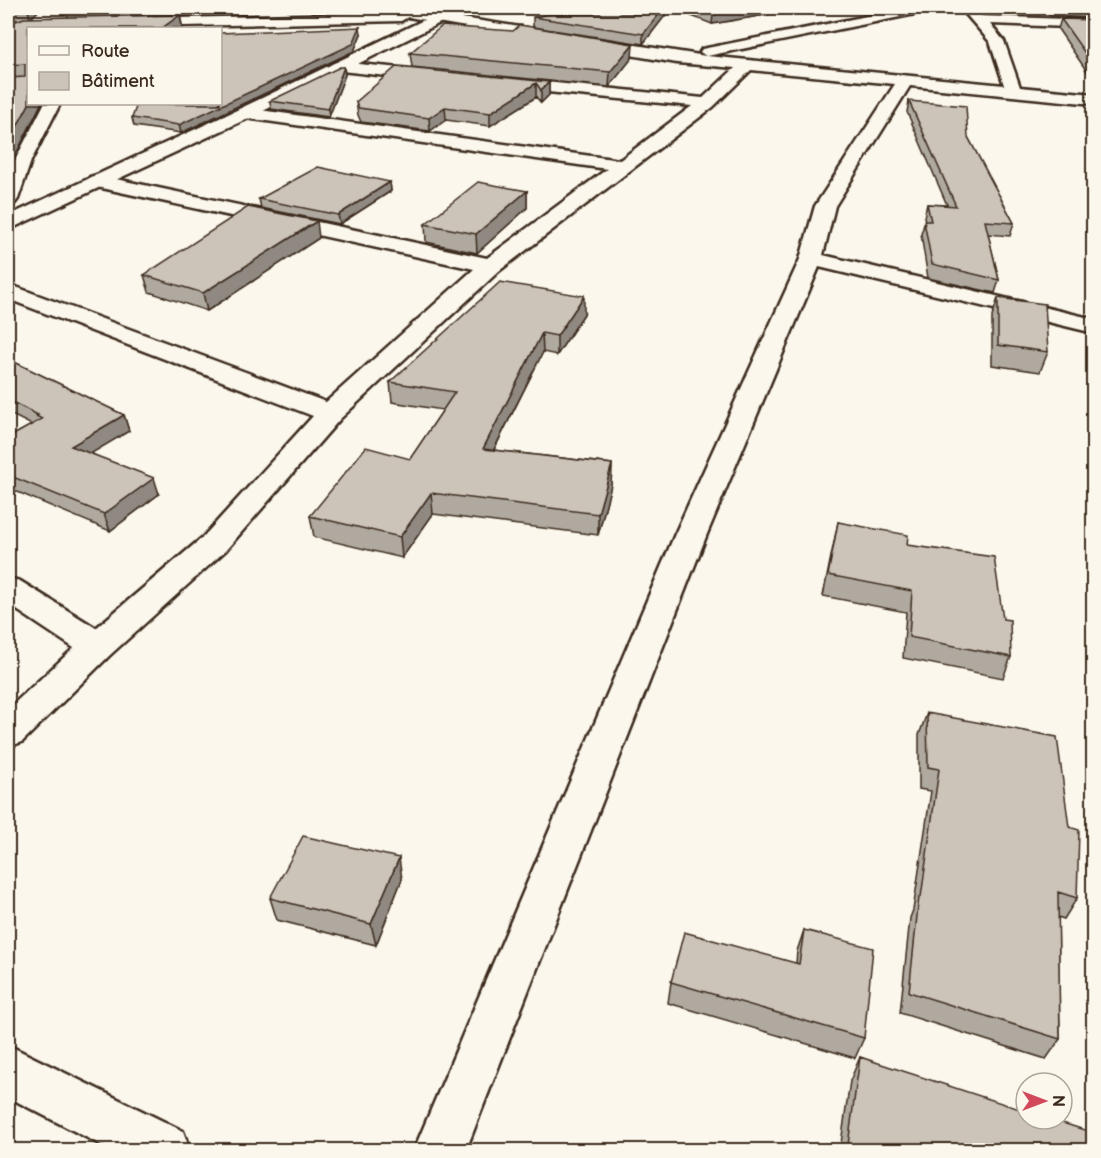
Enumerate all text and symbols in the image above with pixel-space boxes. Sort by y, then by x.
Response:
legend [27,27,222,105]
text: Route [81,41,130,62]
text: Bâtiment [81,71,155,92]
north arrow [1014,1071,1074,1131]
text: N [1048,1095,1067,1107]

